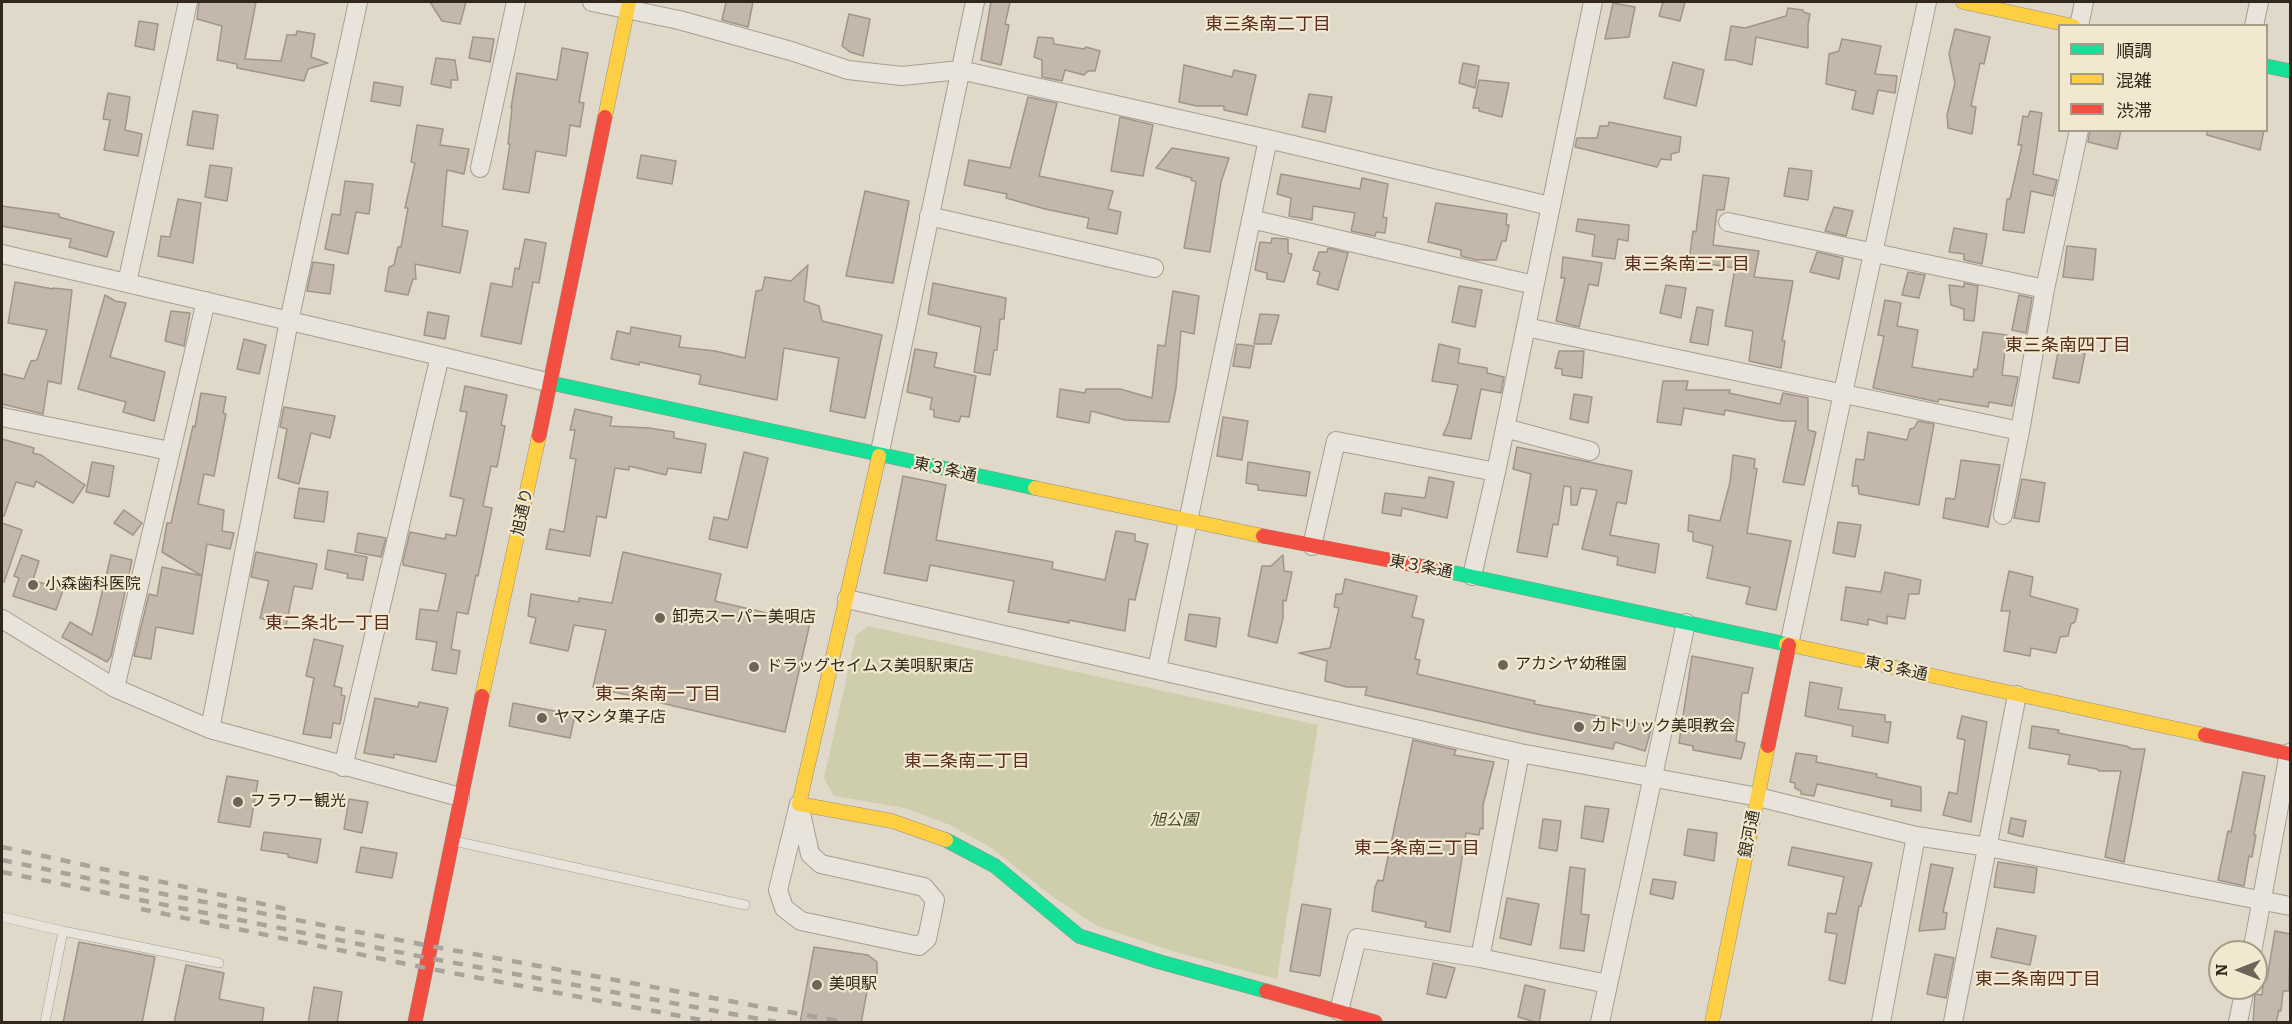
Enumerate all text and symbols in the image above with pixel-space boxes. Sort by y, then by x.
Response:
district label: 東三条南二丁目 [1205,14,1331,36]
legend [2058,24,2268,132]
text: 順調 [2116,40,2152,62]
text: 混雑 [2116,70,2152,92]
text: 渋滞 [2116,100,2152,122]
district label: 東三条南三丁目 [1624,254,1750,276]
district label: 東三条南四丁目 [2005,335,2131,357]
street label: 東３条通 [912,454,978,486]
street label: 旭通り [509,487,537,537]
street label: 東３条通 [1388,551,1454,583]
place label: 小森歯科医院 [45,575,141,595]
marker: 小森歯科医院 [26,578,40,592]
place label: 卸売スーパー美唄店 [672,608,816,628]
marker: 卸売スーパー美唄店 [653,611,667,625]
district label: 東二条北一丁目 [265,613,391,635]
street label: 東３条通 [1863,653,1929,685]
place label: アカシヤ幼稚園 [1515,655,1627,675]
place label: ドラッグセイムス美唄駅東店 [766,657,974,677]
marker: アカシヤ幼稚園 [1496,658,1510,672]
marker: ドラッグセイムス美唄駅東店 [747,660,761,674]
district label: 東二条南一丁目 [595,684,721,706]
place label: ヤマシタ菓子店 [554,708,666,728]
marker: ヤマシタ菓子店 [535,711,549,725]
place label: カトリック美唄教会 [1591,717,1735,737]
marker: カトリック美唄教会 [1572,720,1586,734]
district label: 東二条南二丁目 [904,751,1030,773]
place label: フラワー観光 [250,792,346,812]
marker: フラワー観光 [231,795,245,809]
street label: 銀河通 [1736,809,1764,859]
park label: 旭公園 [1150,811,1198,831]
district label: 東二条南三丁目 [1354,838,1480,860]
north arrow [2208,940,2268,1000]
text: N [2212,964,2231,976]
district label: 東二条南四丁目 [1975,969,2101,991]
place label: 美唄駅 [829,975,877,995]
marker: 美唄駅 [810,978,824,992]

